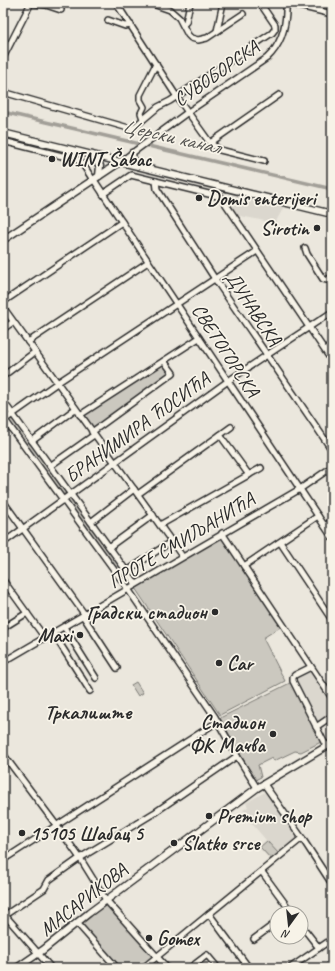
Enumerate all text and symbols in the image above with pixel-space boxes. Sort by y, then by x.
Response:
street label: СУВОБОРСКА [169,34,265,112]
water label: Церски канал [120,112,225,161]
place label: WINT Šabac [60,147,152,172]
marker: WINT Šabac [47,154,57,164]
place label: Domis enterijeri [207,186,319,211]
marker: Domis enterijeri [194,193,204,203]
place label: Sirotin [261,216,311,241]
marker: Sirotin [312,223,322,233]
street label: ДУНАВСКА [219,266,288,351]
street label: СВЕТОГОРСКА [186,299,266,403]
street label: БРАНИМИРА ЋОСИЋА [60,366,215,488]
street label: ПРОТЕ СМИЉАНИЋА [103,486,260,594]
place label: Градски стадион [87,600,208,625]
marker: Градски стадион [210,607,220,617]
place label: Maxi [38,623,75,648]
marker: Maxi [75,630,85,640]
place label: Car [227,651,255,676]
marker: Car [214,658,224,668]
district label: Тркалиште [45,699,133,725]
place label: Стадион ФК Мачва [189,710,267,758]
marker: Стадион ФК Мачва [268,729,278,739]
place label: Premium shop [217,804,313,829]
marker: Premium shop [204,811,214,821]
place label: 15105 Шабац 5 [30,821,145,846]
marker: 15105 Шабац 5 [17,828,27,838]
place label: Slatko srce [182,831,261,856]
marker: Slatko srce [169,838,179,848]
street label: МАСАРИКОВА [34,857,133,941]
north arrow [269,905,309,945]
place label: Gomex [157,926,201,951]
text: N [279,926,292,942]
marker: Gomex [144,933,154,943]

